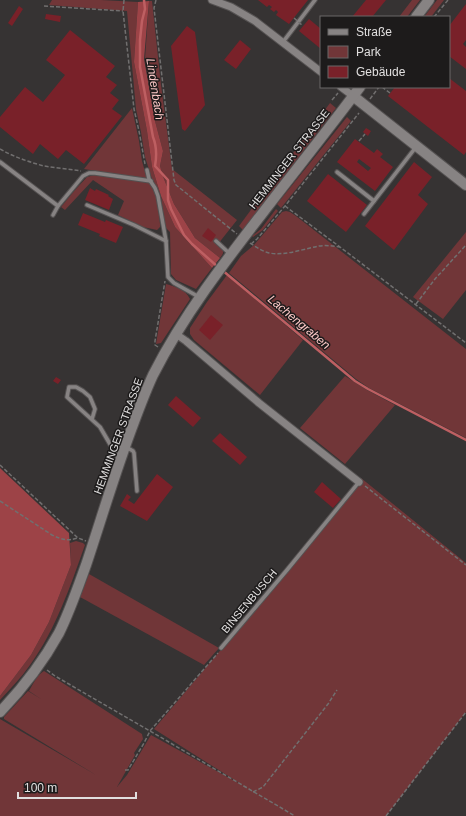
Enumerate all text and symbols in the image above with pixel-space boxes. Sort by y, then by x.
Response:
legend [320,16,450,88]
text: Straße [356,25,392,39]
text: Park [356,45,382,59]
water label: Lindenbach [143,57,167,121]
text: Gebäude [356,65,406,79]
street label: HEMMINGER STRASSE [246,107,332,211]
water label: Lachengraben [265,292,333,352]
street label: HEMMINGER STRASSE [91,376,145,496]
street label: BINSENBUSCH [219,567,279,635]
scale bar [18,774,136,800]
text: 100 m [24,781,57,795]

